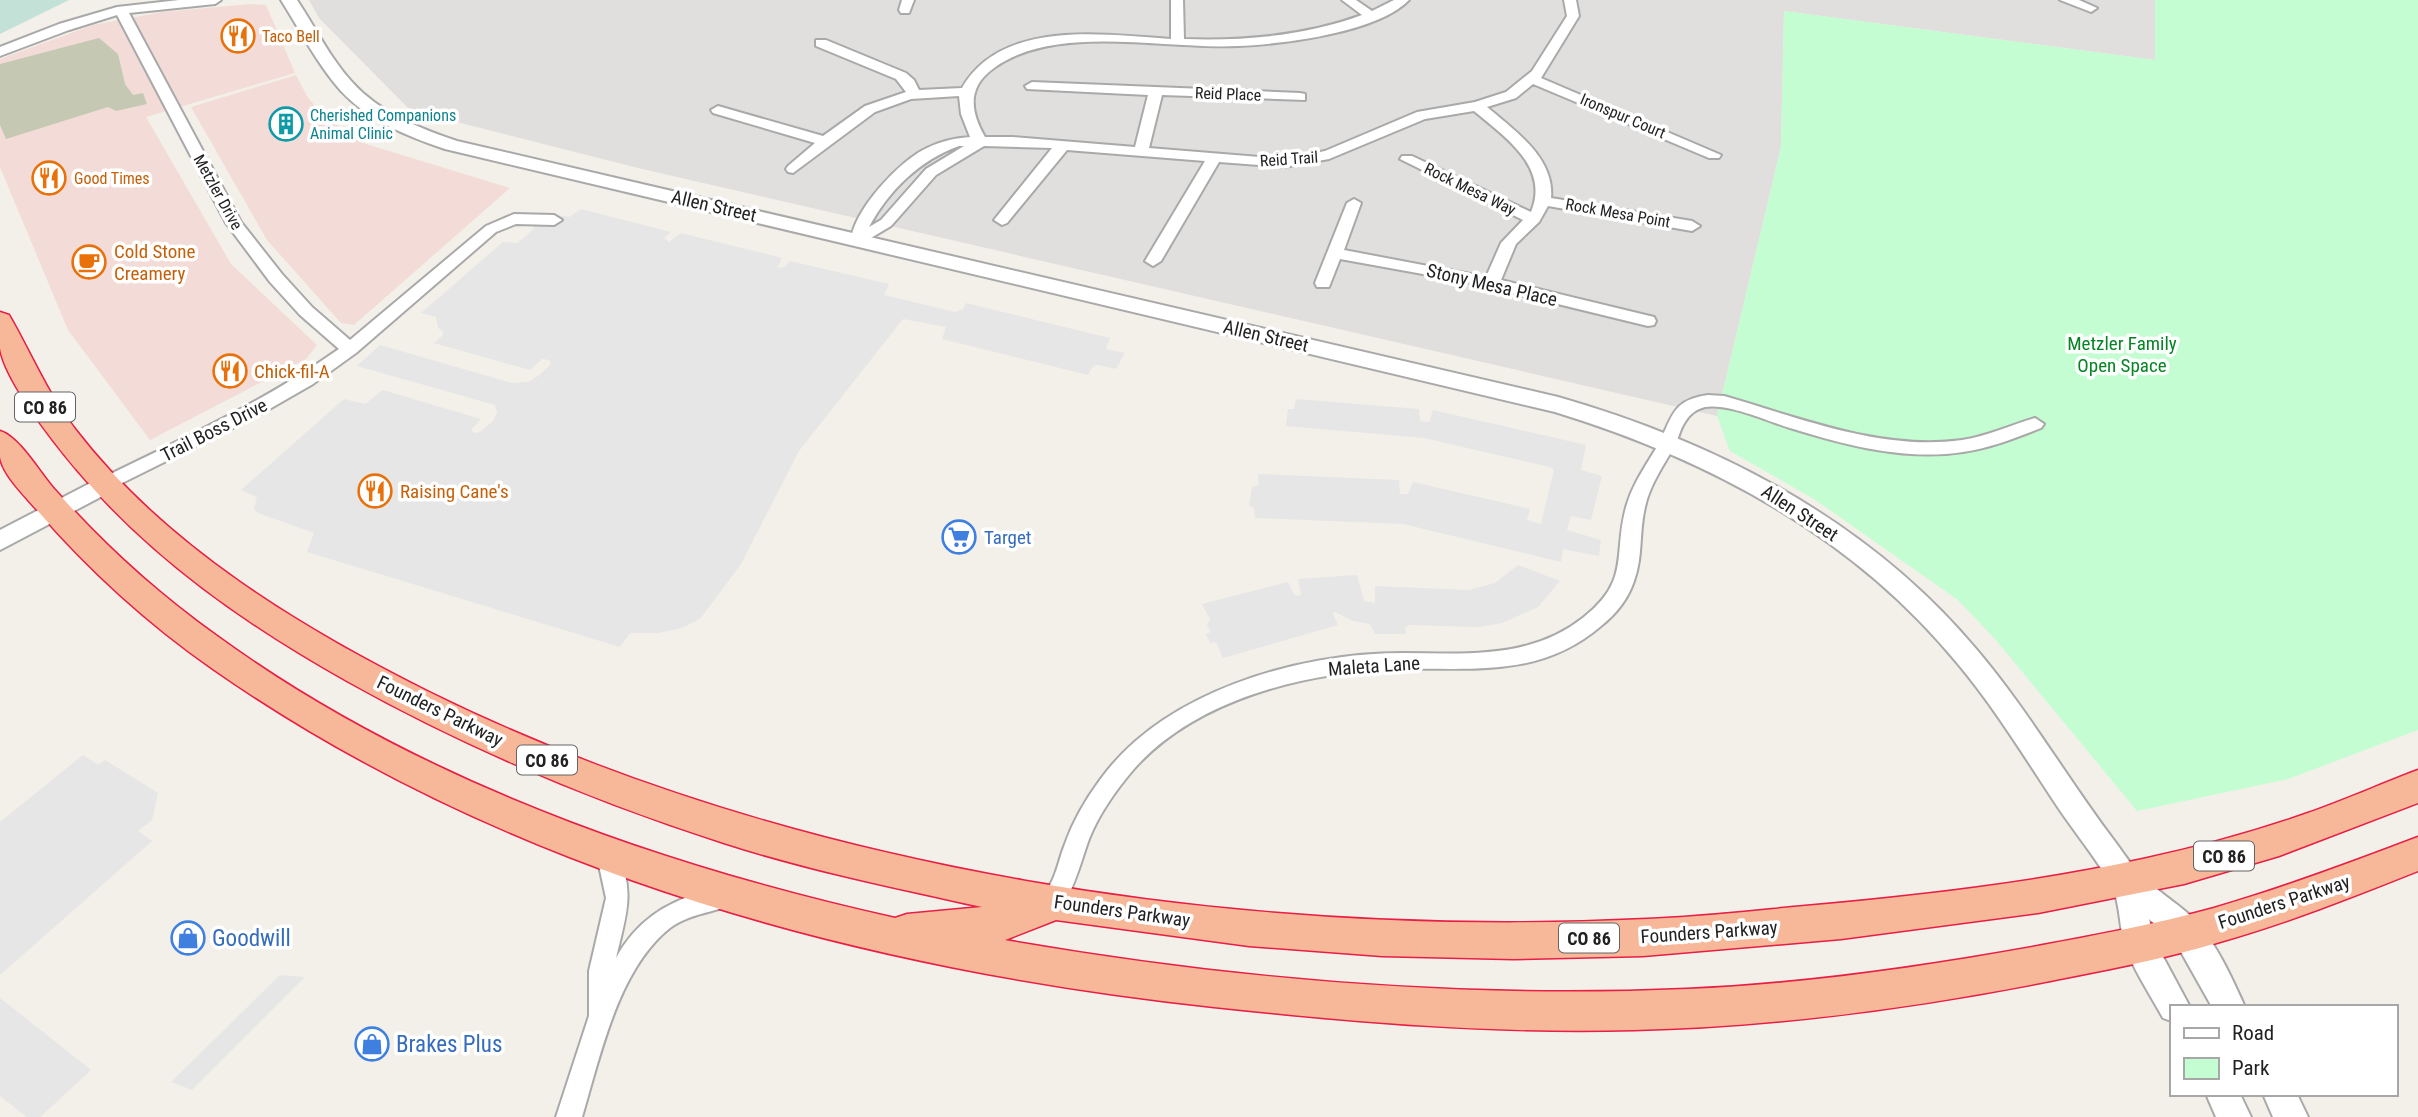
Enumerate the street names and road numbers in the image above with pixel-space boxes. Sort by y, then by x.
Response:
street label: Reid Place [1195,83,1261,105]
street label: Ironspur Court [1577,90,1669,143]
street label: Reid Trail [1259,147,1319,171]
street label: Metzler Drive [190,151,246,233]
street label: Rock Mesa Way [1421,159,1519,219]
street label: Allen Street [669,185,759,227]
street label: Rock Mesa Point [1564,194,1672,232]
street label: Stony Mesa Place [1424,259,1560,311]
street label: Allen Street [1221,315,1311,357]
road number: CO 86 [15,393,75,422]
street label: Trail Boss Drive [157,393,271,467]
street label: Allen Street [1757,480,1843,546]
street label: Maleta Lane [1327,651,1421,681]
street label: Founders Parkway [373,671,507,751]
road number: CO 86 [517,746,577,774]
road number: CO 86 [2194,842,2254,870]
street label: Founders Parkway [2215,870,2353,934]
street label: Founders Parkway [1053,890,1192,932]
street label: Founders Parkway [1640,916,1778,948]
road number: CO 86 [1559,923,1619,953]

